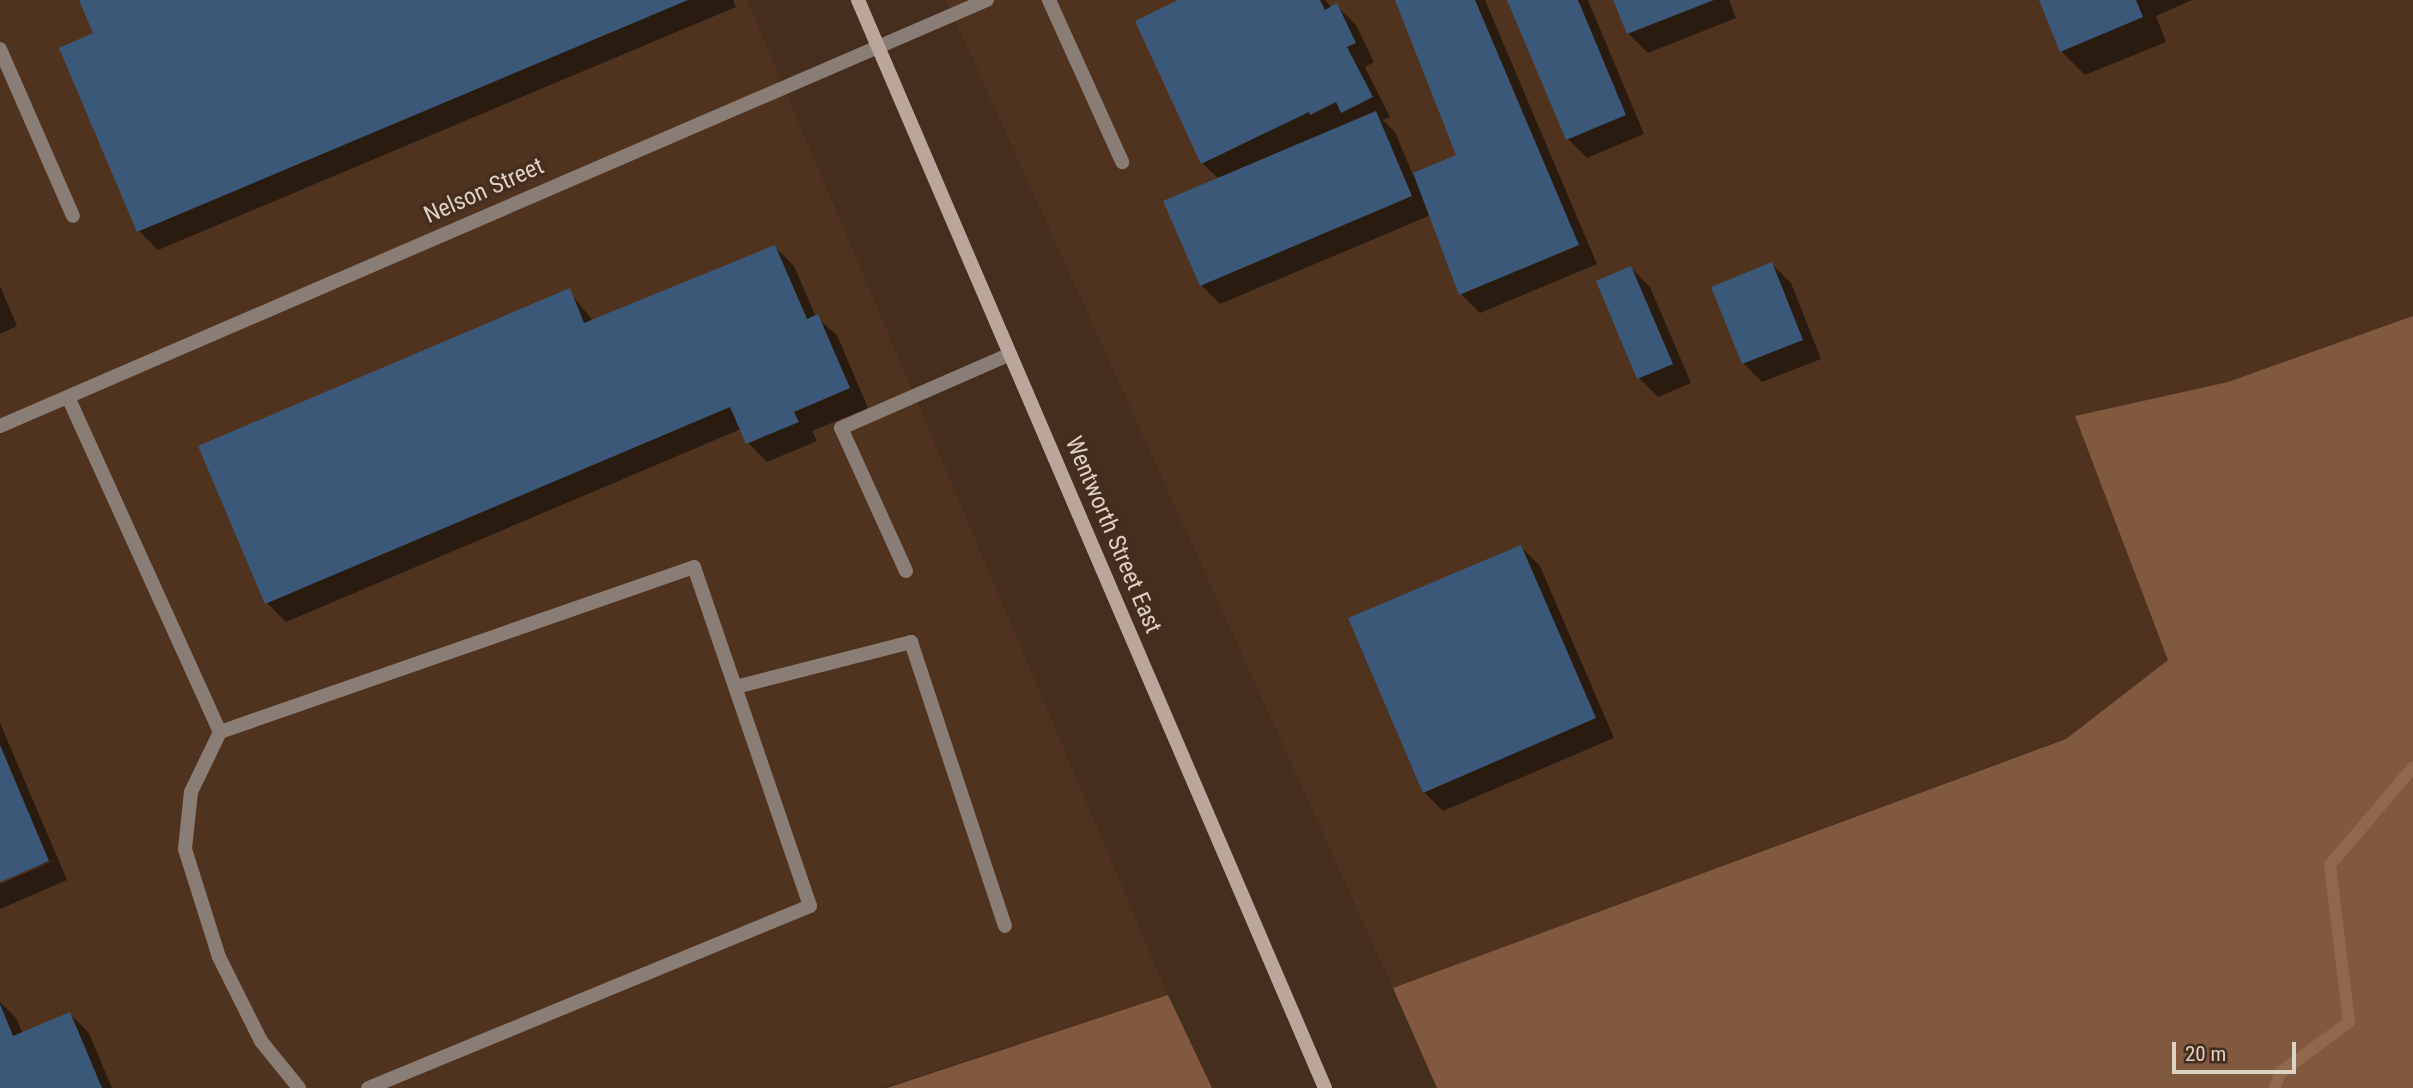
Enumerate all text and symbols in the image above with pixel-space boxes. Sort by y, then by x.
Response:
street label: Nelson Street [420,152,548,230]
street label: Wentworth Street East [1059,432,1167,638]
scale bar [2175,1028,2299,1072]
text: 20 m [2185,1042,2226,1066]

